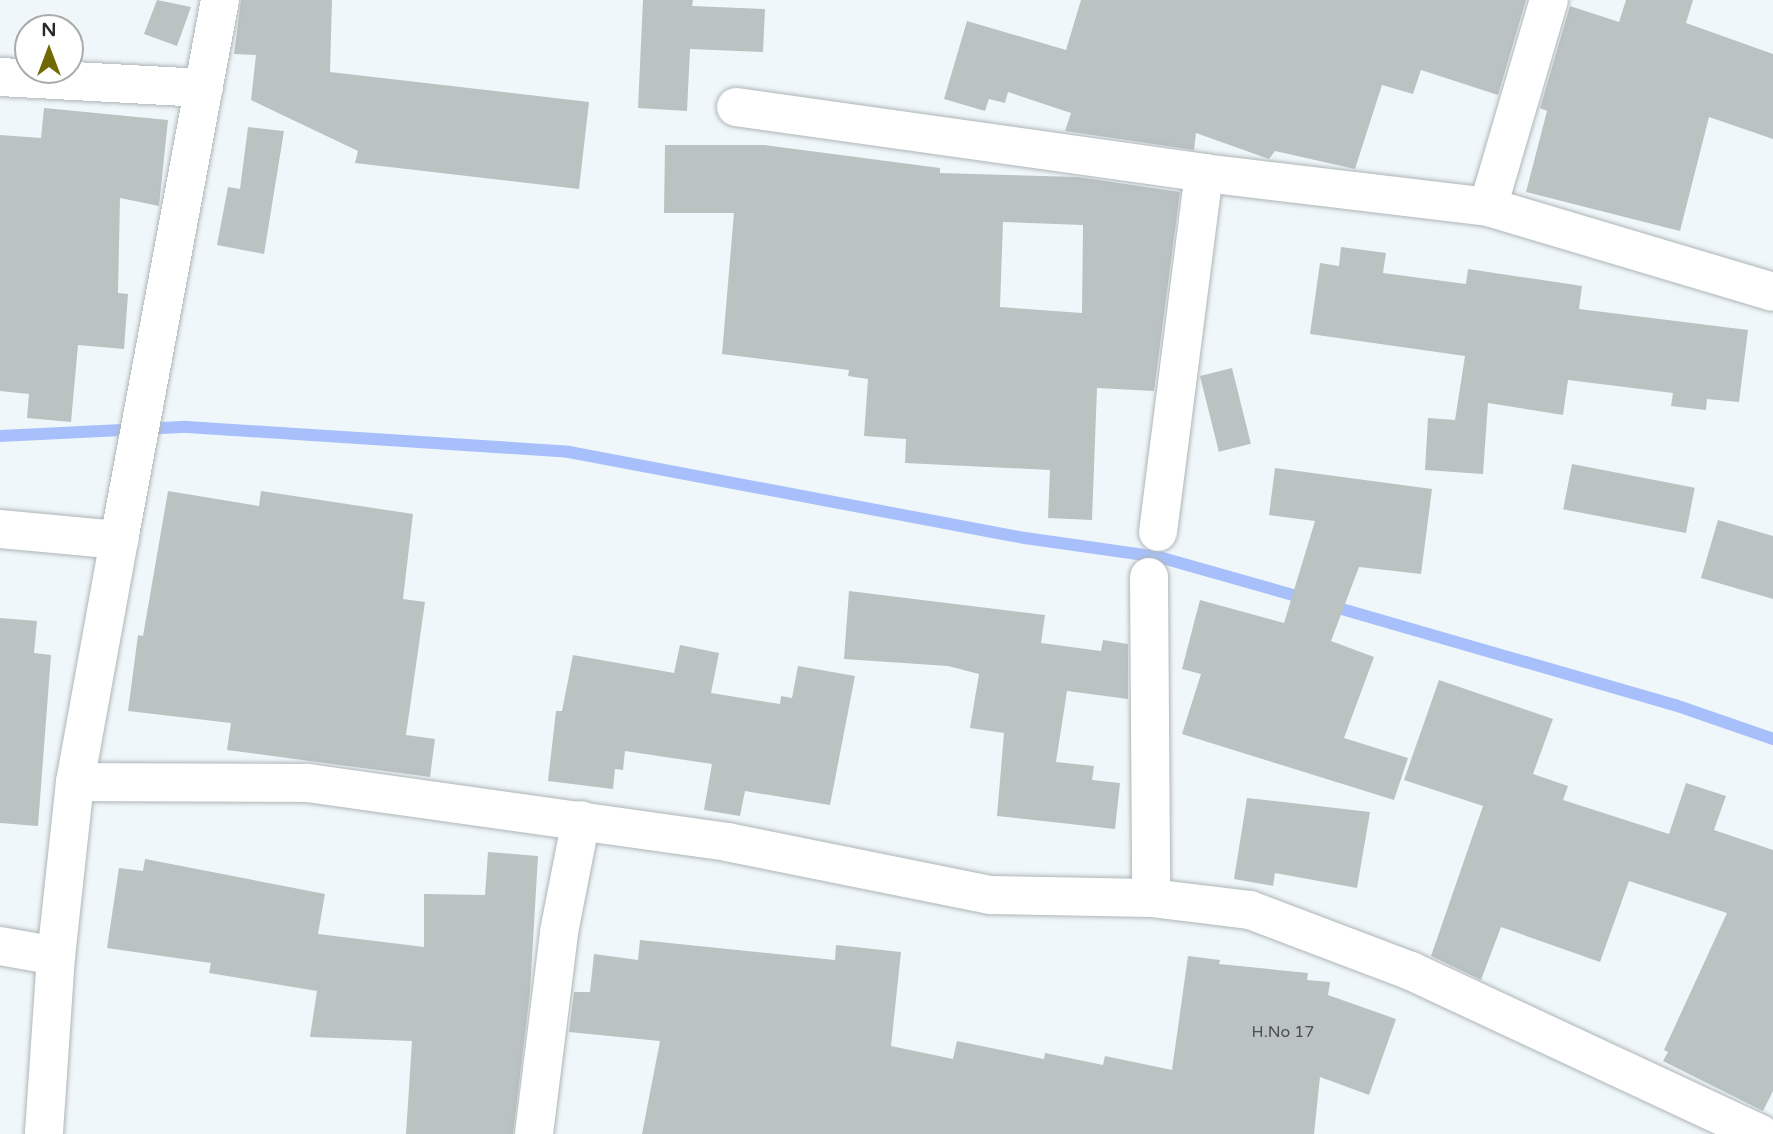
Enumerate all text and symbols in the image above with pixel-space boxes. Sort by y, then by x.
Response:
north arrow [14,14,84,84]
text: N [41,19,57,41]
house number: H.No 17 [1252,1022,1314,1042]

